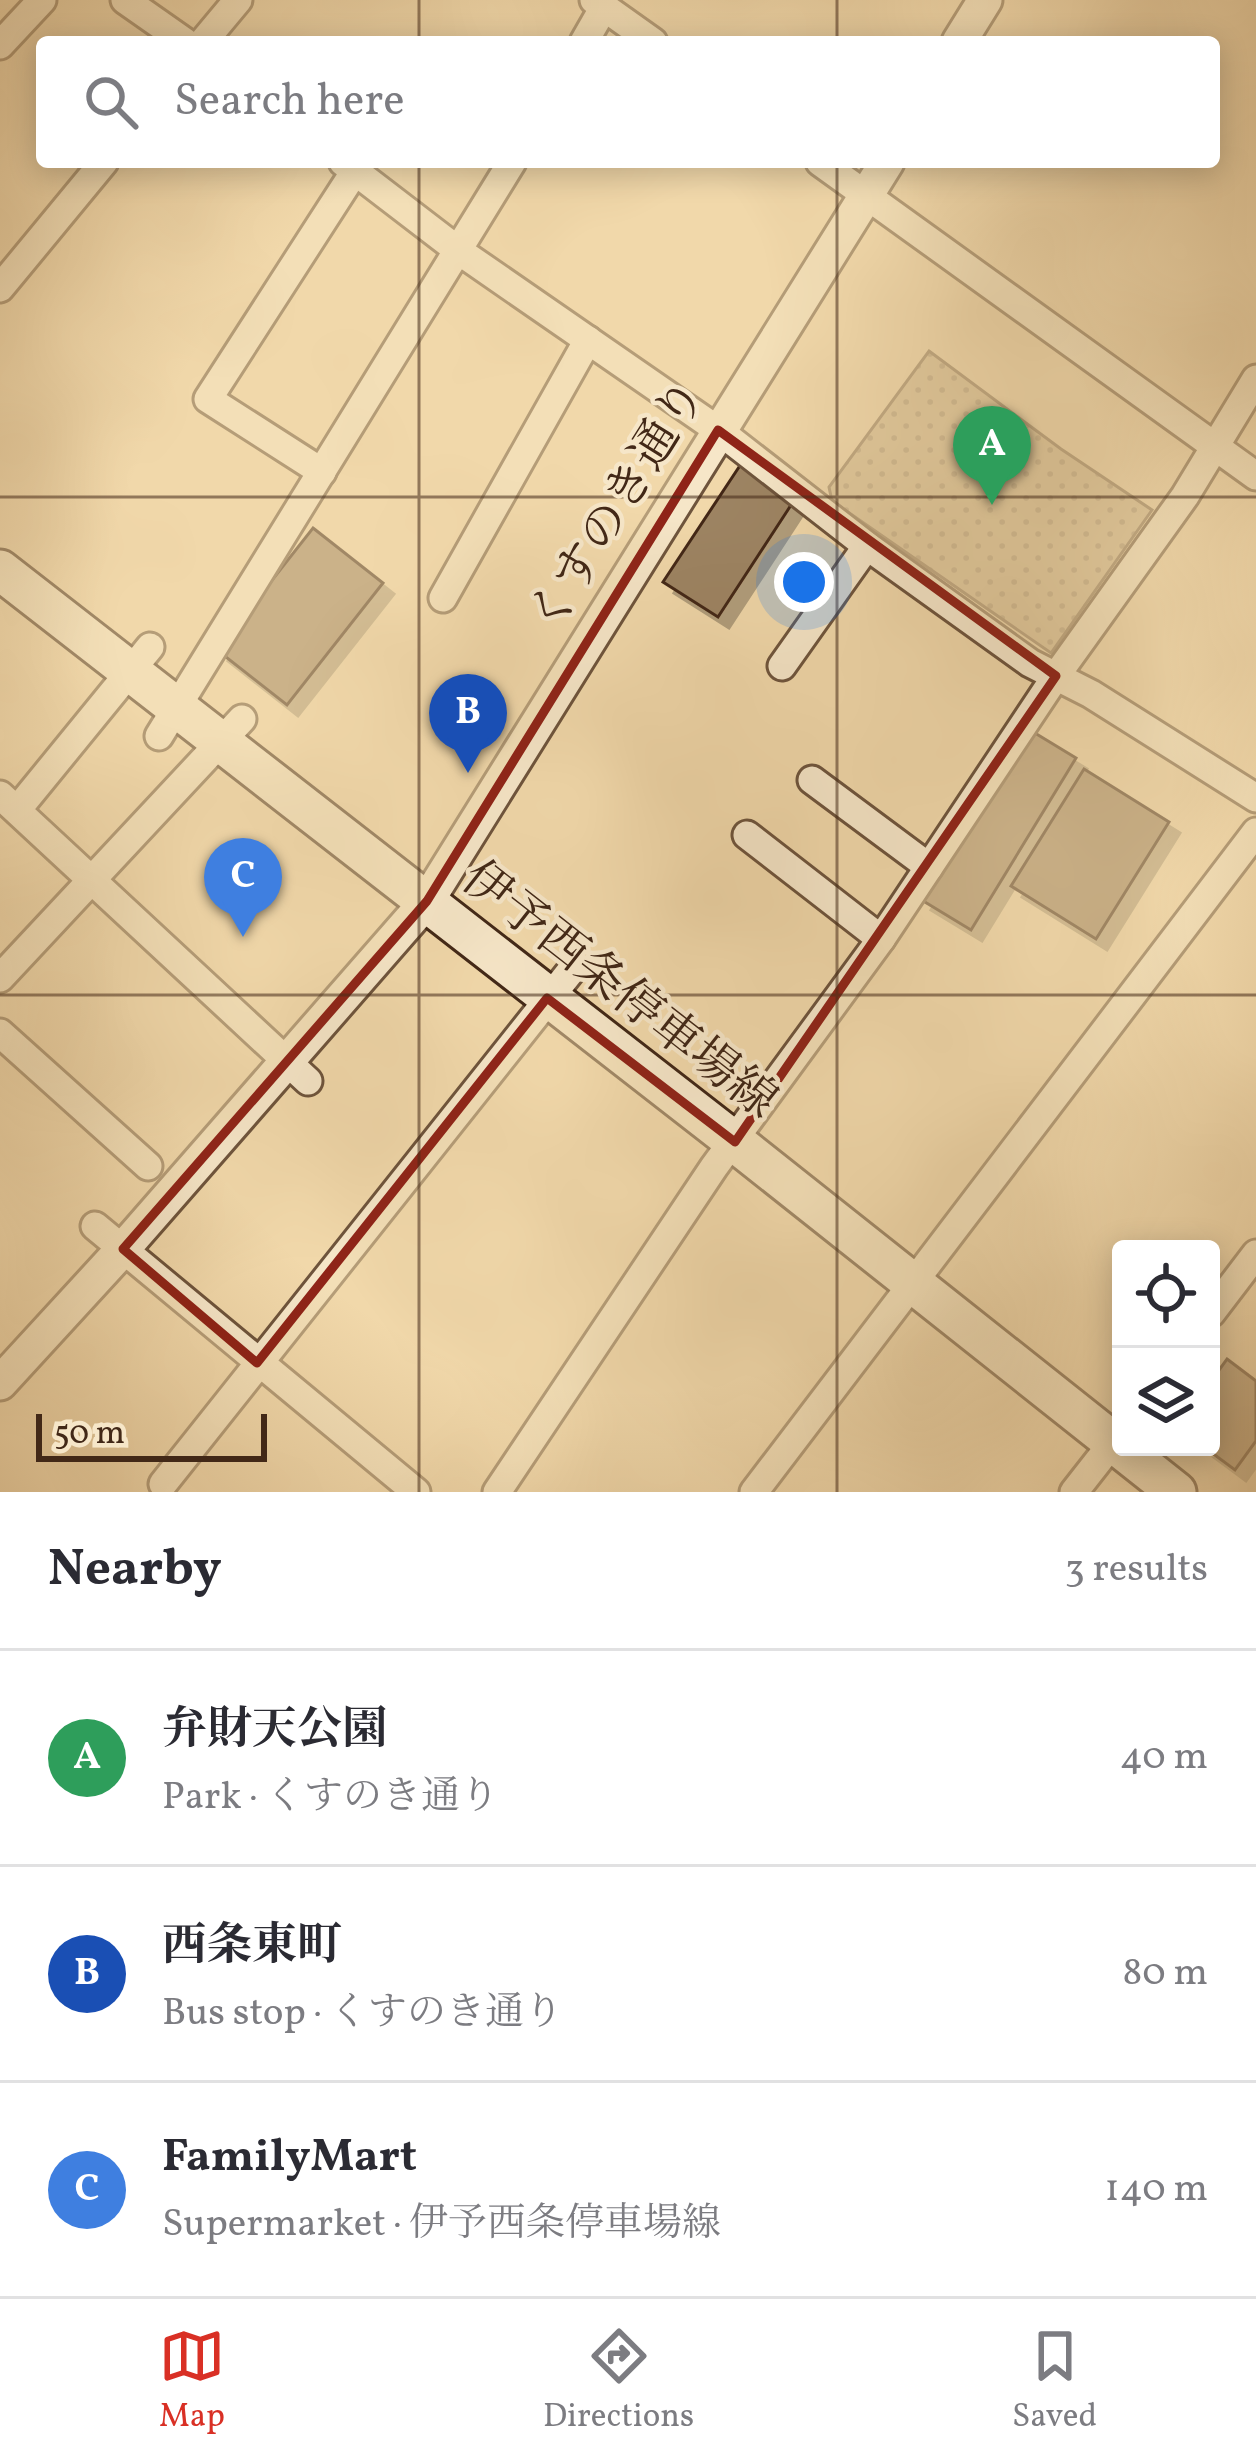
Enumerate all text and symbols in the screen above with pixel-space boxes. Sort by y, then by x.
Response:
search box [36,36,1220,168]
icon: search [78,69,144,135]
text: Search here [174,71,405,134]
street label: くすのき通り [514,368,724,647]
pin: A [953,406,1031,505]
your location [774,552,834,612]
pin: B [429,674,507,773]
pin: C [204,838,282,937]
street label: 伊予西条停車場線 [446,847,790,1136]
map controls [1112,1240,1220,1456]
button: locate [1112,1240,1220,1348]
button: layers [1112,1348,1220,1456]
scale bar [36,1408,267,1461]
text: 50 m [54,1412,125,1458]
text: Nearby [48,1535,222,1606]
text: 3 results [1065,1543,1208,1597]
text: 弁財天公園 [162,1700,387,1763]
text: A [73,1731,101,1785]
text: 40 m [1120,1731,1208,1785]
text: Park · くすのき通り [162,1771,499,1825]
text: 西条東町 [162,1916,342,1979]
text: B [74,1947,100,2001]
text: 80 m [1122,1947,1208,2001]
text: Bus stop · くすのき通り [162,1987,563,2041]
text: FamilyMart [162,2127,417,2190]
text: C [74,2163,100,2217]
text: 140 m [1105,2163,1208,2217]
text: Supermarket · 伊予西条停車場線 [162,2198,721,2252]
tab: Map [159,2323,225,2441]
tab: Directions [543,2323,694,2441]
tab: Saved [1012,2323,1097,2441]

